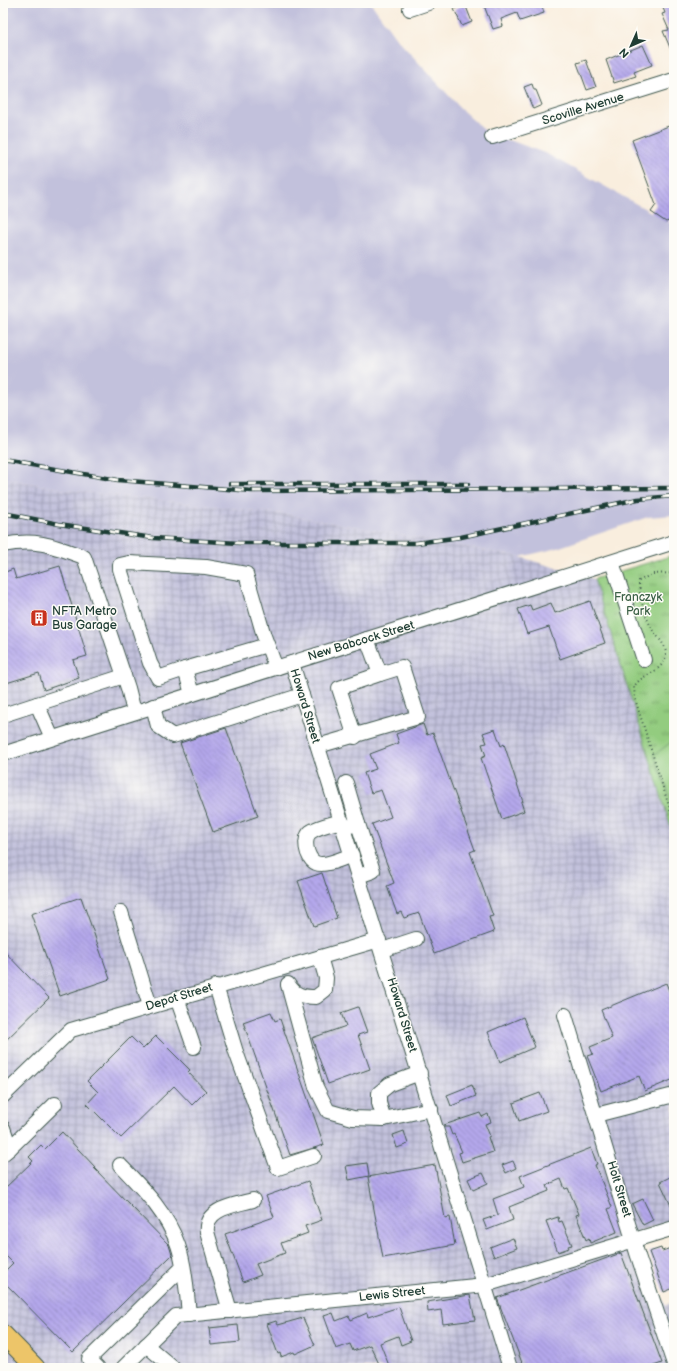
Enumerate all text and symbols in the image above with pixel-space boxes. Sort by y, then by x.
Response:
north arrow [611,26,651,66]
text: N [617,45,632,60]
street label: Scoville Avenue [540,89,626,129]
park label: Franczyk Park [614,590,662,619]
place label: NFTA Metro Bus Garage [52,604,117,633]
building icon: NFTA Metro Bus Garage [29,608,49,628]
street label: New Babcock Street [306,618,416,664]
street label: Howard Street [287,667,324,745]
street label: Howard Street [384,976,421,1054]
street label: Depot Street [144,980,214,1014]
street label: Holt Street [603,1159,635,1219]
street label: Lewis Street [358,1283,426,1305]

